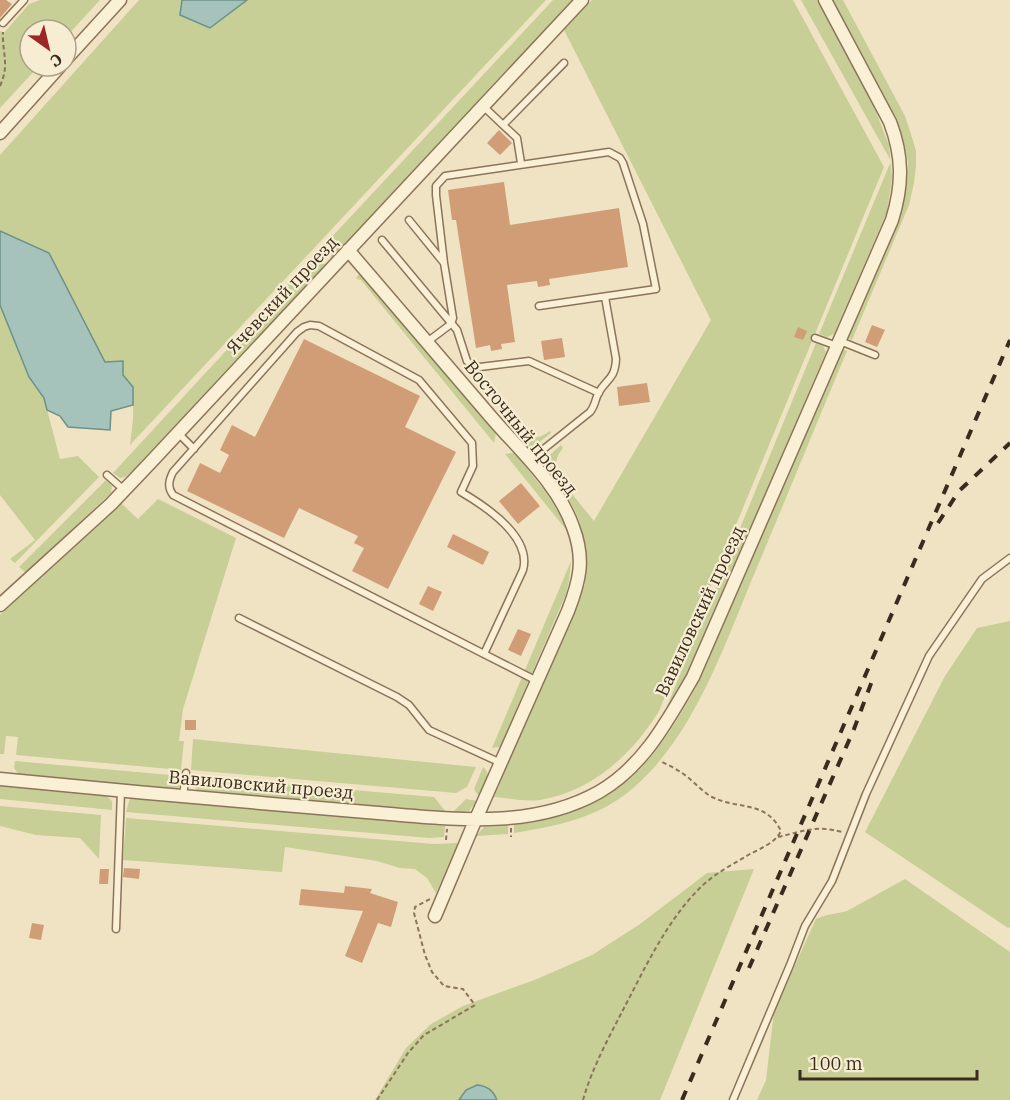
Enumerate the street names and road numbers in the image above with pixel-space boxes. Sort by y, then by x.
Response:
street label: Ячевский проезд [221,231,342,359]
street label: Восточный проезд [460,355,583,500]
street label: Вавиловский проезд [650,522,749,700]
street label: Вавиловский проезд [168,765,355,804]

